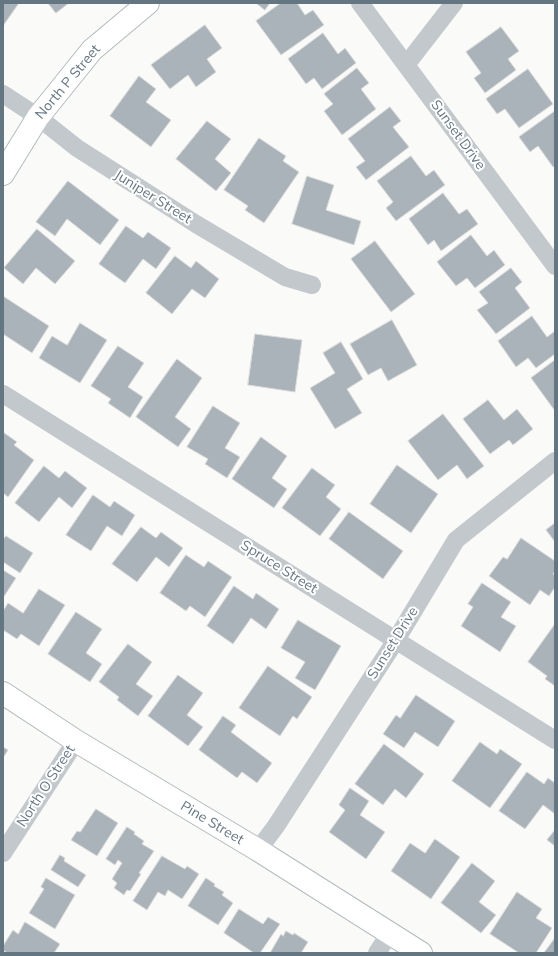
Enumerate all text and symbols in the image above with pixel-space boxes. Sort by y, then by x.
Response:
street label: North P Street [32,41,104,123]
street label: Sunset Drive [427,97,489,173]
street label: Juniper Street [111,167,195,227]
street label: Spruce Street [238,537,320,597]
street label: Sunset Drive [364,604,422,682]
street label: North O Street [13,742,79,830]
street label: Pine Street [177,798,247,848]

